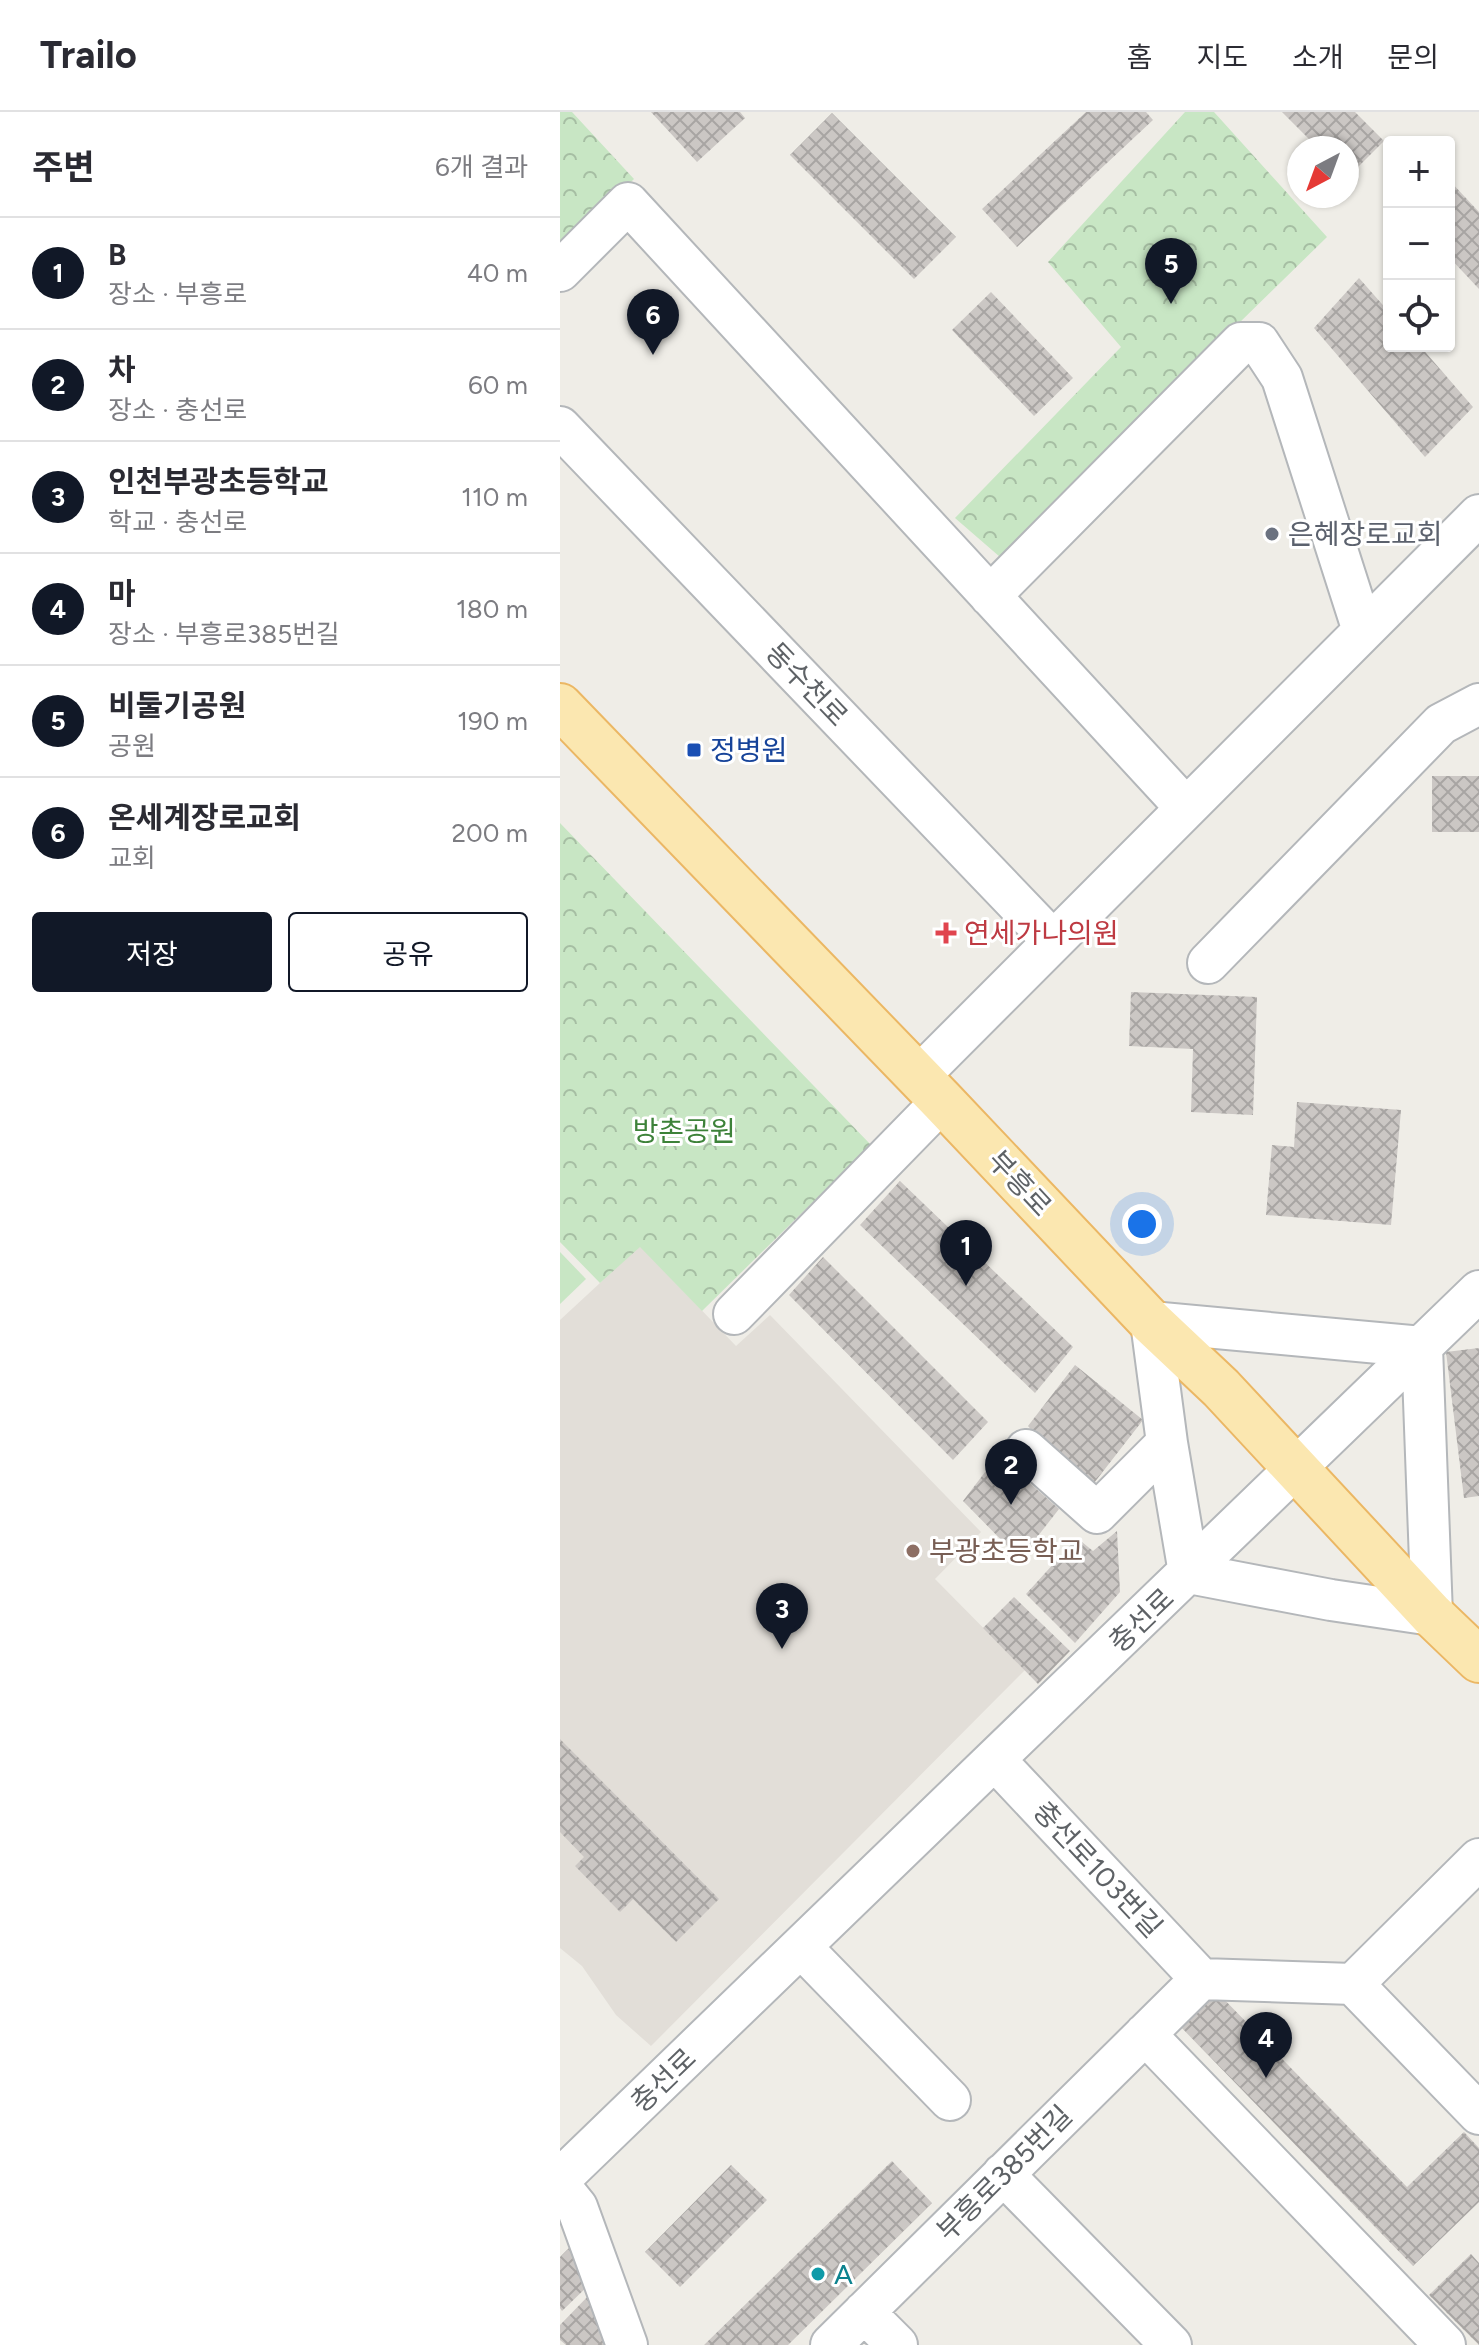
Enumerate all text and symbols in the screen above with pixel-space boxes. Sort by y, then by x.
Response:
text: Trailo [40,32,137,78]
text: 홈 [1127,40,1152,74]
text: 지도 [1196,40,1248,74]
text: 소개 [1292,40,1343,74]
text: 문의 [1387,40,1439,74]
north arrow [1287,136,1359,208]
map controls [1383,136,1455,352]
button: + [1383,136,1455,208]
text: 주변 [32,147,95,188]
text: 6개 결과 [435,151,528,183]
button: − [1383,208,1455,280]
text: B [108,236,126,273]
pin: 5 [1145,238,1197,304]
text: 1 [53,257,63,289]
text: 40 m [467,257,528,289]
text: 장소 · 부흥로 [108,278,247,310]
button: locate [1383,280,1455,352]
pin: 6 [627,289,679,355]
text: 차 [108,351,136,388]
text: 2 [50,369,66,401]
text: 60 m [468,369,528,401]
text: 장소 · 충선로 [108,394,247,426]
text: 인천부광초등학교 [108,463,329,500]
text: 3 [51,481,65,513]
text: 110 m [461,481,528,513]
text: 학교 · 충선로 [108,506,247,538]
place label: 은혜장로교회 [1288,517,1443,551]
marker: 은혜장로교회 [1263,525,1281,543]
text: 마 [108,575,136,612]
text: 4 [50,593,66,625]
text: 180 m [456,593,528,625]
text: 장소 · 부흥로385번길 [108,618,340,650]
street label: 동수천로 [759,635,855,733]
text: 비둘기공원 [108,687,246,724]
text: 5 [50,705,66,737]
text: 190 m [457,705,528,737]
text: 공원 [108,730,156,762]
place label: 정병원 [710,733,787,767]
marker: 정병원 [685,741,703,759]
text: 온세계장로교회 [108,799,301,836]
text: 6 [50,817,66,849]
text: 200 m [452,817,528,849]
text: 교회 [108,842,156,874]
button: 저장 [32,912,272,992]
button: 공유 [288,912,528,992]
place label: 연세가나의원 [964,916,1119,950]
marker: 연세가나의원 [935,922,957,944]
park label: 방촌공원 [632,1114,736,1148]
street label: 부흥로 [981,1143,1059,1223]
your location [1122,1204,1162,1244]
pin: 1 [940,1220,992,1286]
pin: 2 [985,1439,1037,1505]
place label: 부광초등학교 [929,1534,1084,1568]
marker: 부광초등학교 [904,1542,922,1560]
street label: 충선로 [1101,1581,1181,1659]
pin: 3 [756,1583,808,1649]
street label: 충선로103번길 [1026,1794,1170,1944]
pin: 4 [1240,2012,1292,2078]
street label: 충선로 [623,2041,703,2119]
street label: 부흥로385번길 [929,2098,1079,2248]
place label: A [834,2257,853,2291]
marker: A [809,2265,827,2283]

